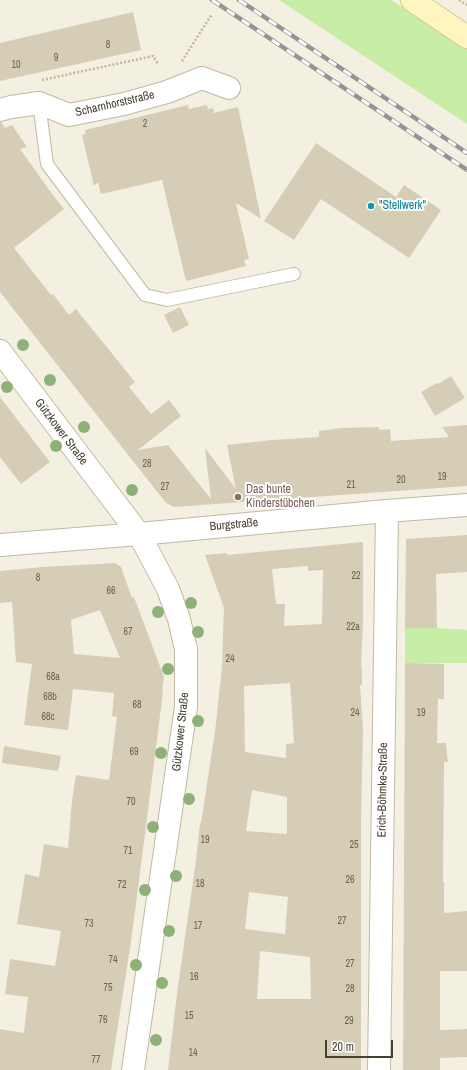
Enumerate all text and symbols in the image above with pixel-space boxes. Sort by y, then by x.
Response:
house number: 8 [106,39,110,51]
house number: 9 [54,52,58,64]
house number: 10 [11,59,21,71]
street label: Scharnhorststraße [74,88,156,120]
house number: 2 [143,118,147,130]
place label: "Stellwerk" [379,199,426,213]
marker: "Stellwerk" [366,201,376,211]
street label: Gützkower Straße [31,396,91,468]
house number: 28 [142,458,152,470]
house number: 19 [437,471,447,483]
house number: 20 [396,474,406,486]
house number: 21 [346,479,356,491]
house number: 27 [160,481,170,493]
place label: Das bunte Kinderstübchen [246,483,315,511]
marker: Das bunte Kinderstübchen [233,492,243,502]
street label: Burgstraße [209,516,259,534]
house number: 22 [351,570,361,582]
house number: 8 [36,572,40,584]
house number: 66 [106,585,116,597]
house number: 22a [346,621,360,633]
house number: 67 [123,626,133,638]
house number: 24 [225,653,235,665]
house number: 68a [46,671,60,683]
house number: 68b [43,691,57,703]
street label: Gützkower Straße [170,692,192,772]
house number: 68 [132,699,142,711]
house number: 24 [350,707,360,719]
house number: 19 [416,707,426,719]
house number: 68c [41,711,55,723]
street label: Erich-Böhmke-Straße [375,742,391,838]
house number: 69 [129,746,139,758]
house number: 70 [126,796,136,808]
house number: 19 [200,834,210,846]
house number: 25 [349,839,359,851]
house number: 71 [123,845,133,857]
house number: 26 [345,874,355,886]
house number: 18 [195,878,205,890]
house number: 72 [117,879,127,891]
house number: 27 [337,915,347,927]
house number: 73 [84,918,94,930]
house number: 17 [193,920,203,932]
house number: 74 [108,954,118,966]
house number: 27 [345,958,355,970]
house number: 16 [189,971,199,983]
house number: 75 [103,982,113,994]
house number: 28 [345,983,355,995]
house number: 15 [184,1010,194,1022]
house number: 76 [98,1014,108,1026]
house number: 29 [344,1015,354,1027]
scale bar [327,1032,395,1058]
text: 20 m [332,1039,354,1055]
house number: 14 [188,1047,198,1059]
house number: 77 [91,1054,101,1066]

